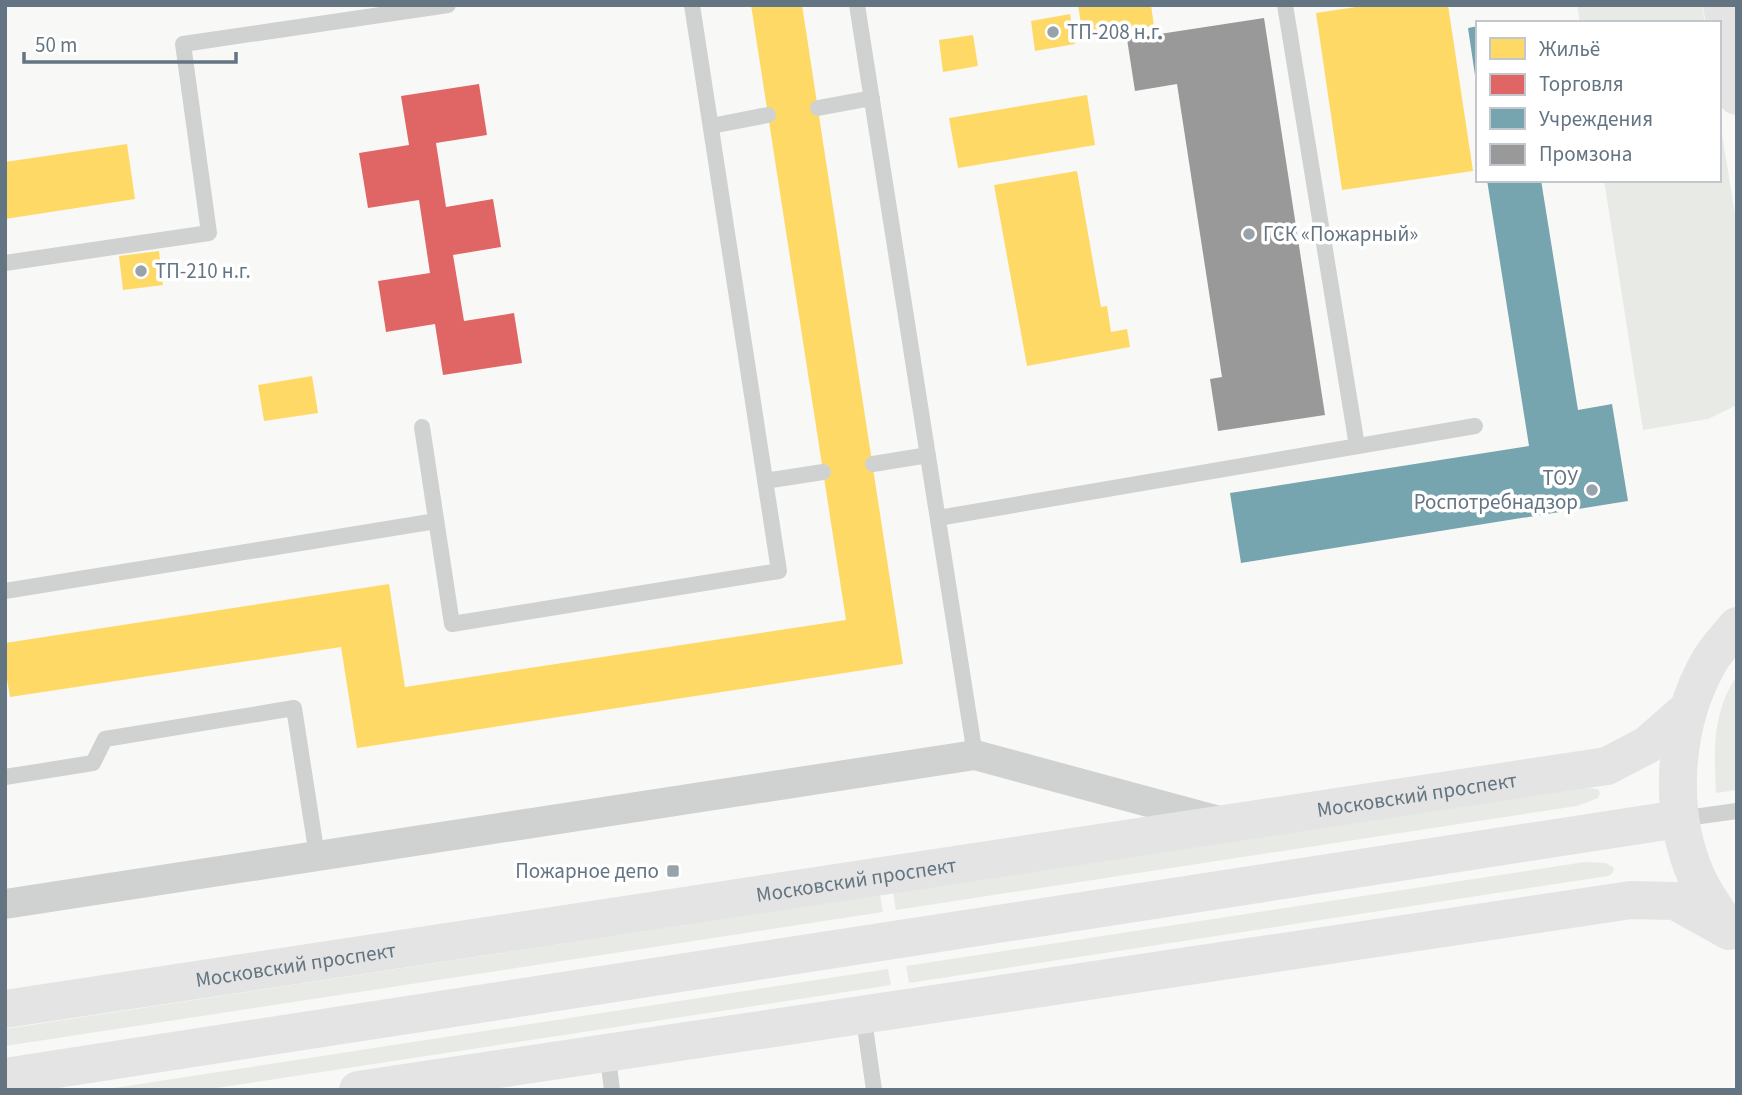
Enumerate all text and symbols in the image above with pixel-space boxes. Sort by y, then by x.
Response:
place label: ТП-208 н.г. [1067,17,1163,47]
scale bar [24,21,236,65]
legend [1476,21,1721,182]
marker: ТП-208 н.г. [1045,24,1061,40]
text: 50 m [35,30,77,60]
text: Жильё [1539,34,1600,64]
text: Торговля [1539,69,1624,99]
text: Учреждения [1539,104,1653,134]
text: Промзона [1539,139,1632,169]
place label: ГСК «Пожарный» [1263,219,1418,249]
marker: ГСК «Пожарный» [1241,226,1257,242]
place label: ТП-210 н.г. [155,256,251,286]
marker: ТП-210 н.г. [133,263,149,279]
place label: ТОУ Роспотребнадзор [1414,463,1578,517]
marker: ТОУ Роспотребнадзор [1584,482,1600,498]
street label: Московский проспект [1315,765,1519,825]
street label: Московский проспект [754,850,959,910]
place label: Пожарное депо [515,856,659,886]
marker: Пожарное депо [665,863,681,879]
street label: Московский проспект [193,935,398,995]

